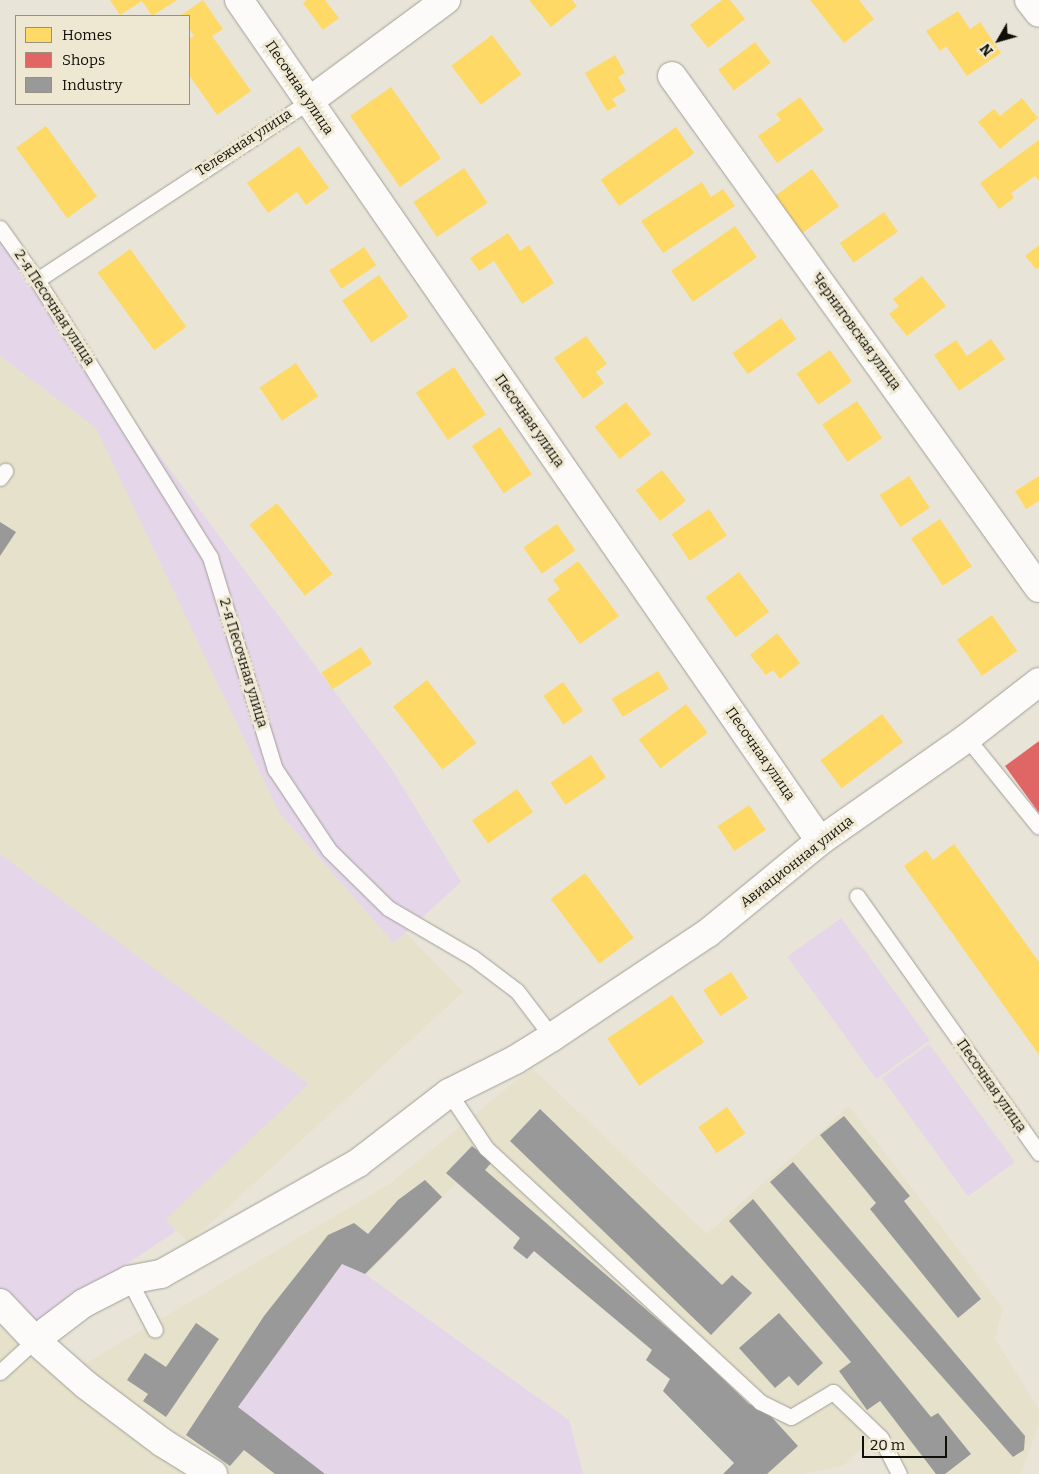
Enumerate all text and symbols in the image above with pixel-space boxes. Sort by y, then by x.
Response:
legend [15,15,190,105]
north arrow [974,15,1024,65]
text: Homes [62,26,112,44]
street label: Песочная улица [261,38,337,138]
text: N [977,40,997,59]
text: Shops [62,51,105,69]
text: Industry [62,76,122,94]
street label: Тележная улица [193,106,295,180]
street label: 2-я Песочная улица [10,247,98,369]
street label: Черниговская улица [808,270,904,394]
street label: Песочная улица [491,371,567,471]
street label: 2-я Песочная улица [215,596,271,730]
street label: Песочная улица [722,704,798,804]
street label: Авиационная улица [737,813,857,911]
street label: Песочная улица [953,1036,1029,1136]
scale bar [864,1426,949,1458]
text: 20 m [870,1436,905,1454]

